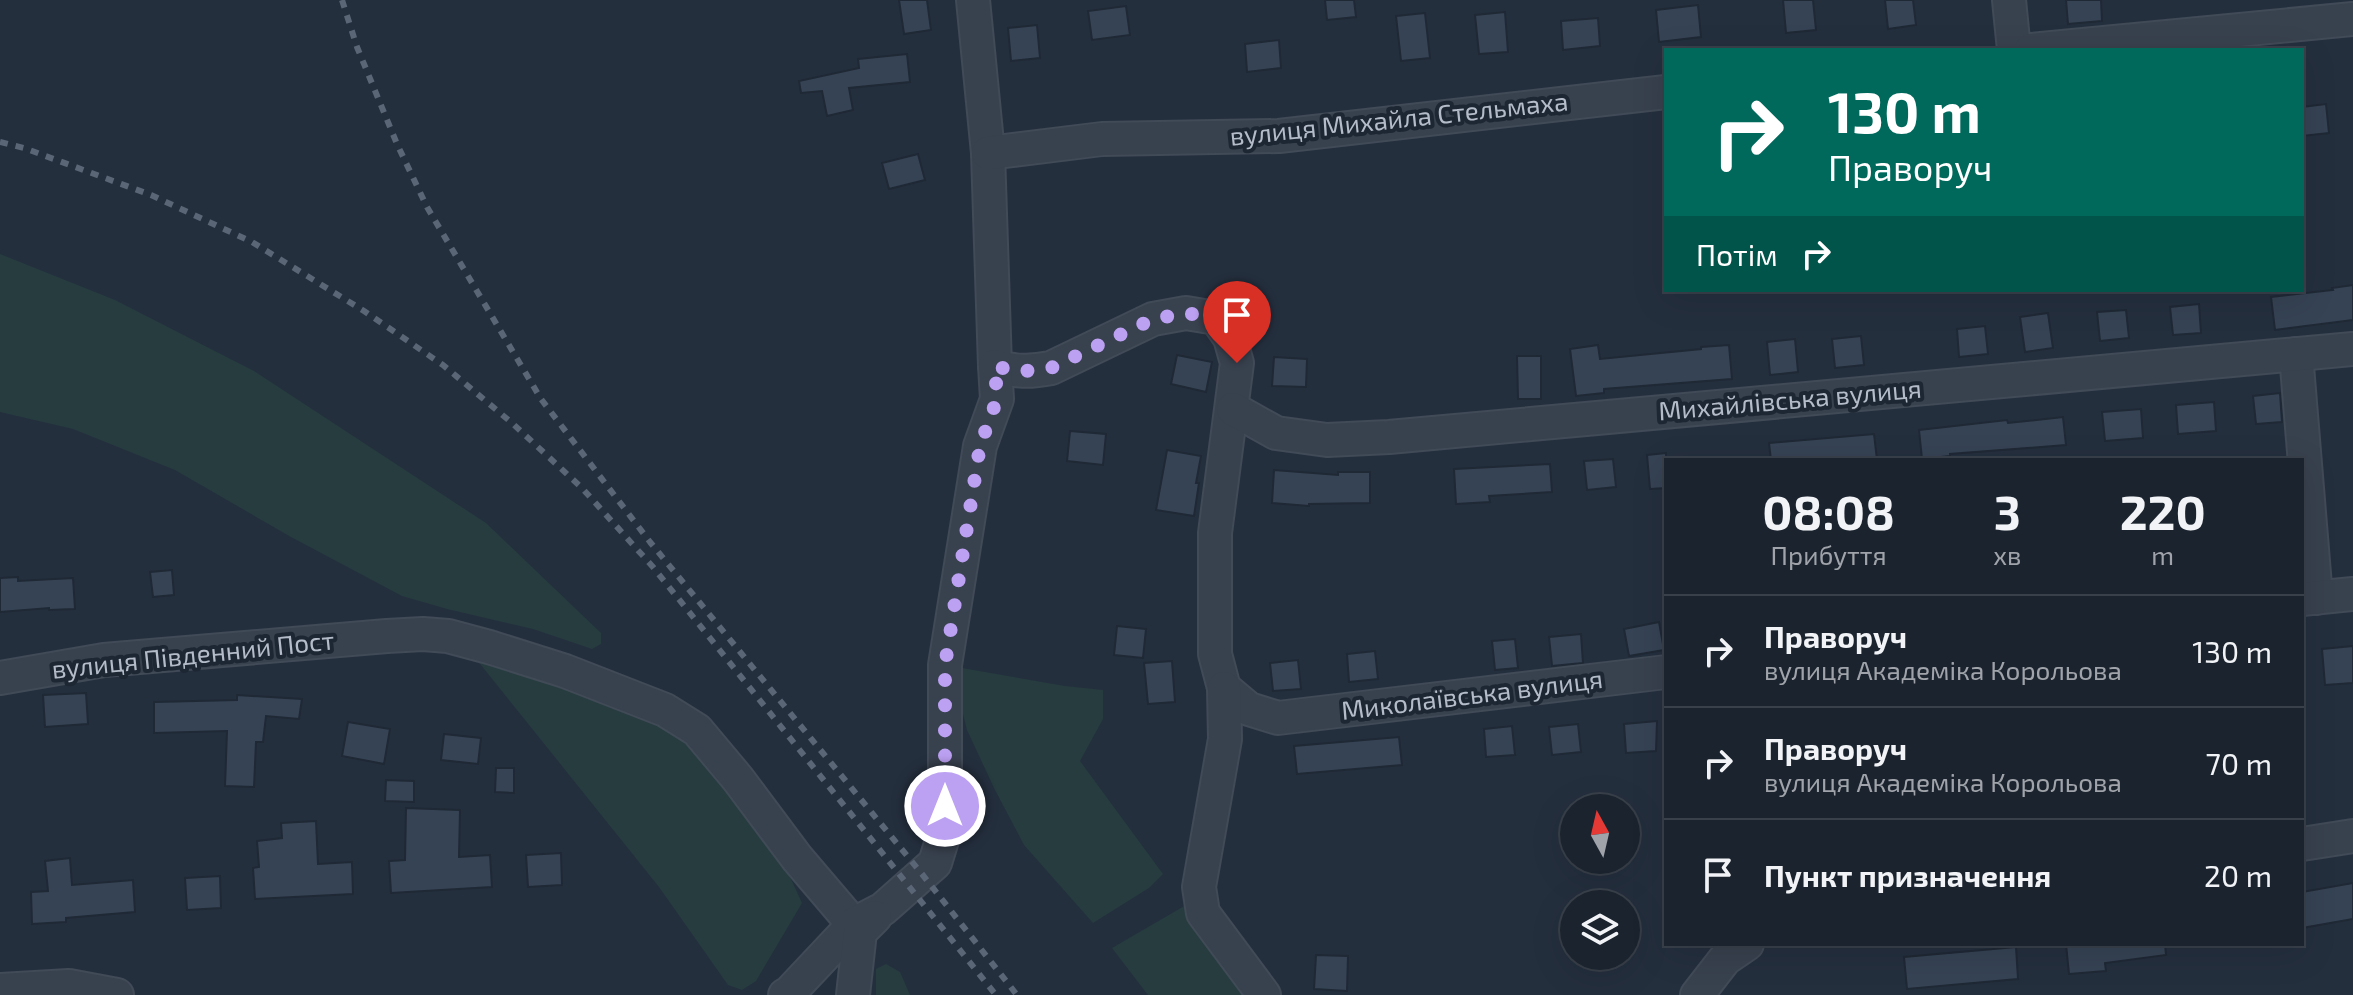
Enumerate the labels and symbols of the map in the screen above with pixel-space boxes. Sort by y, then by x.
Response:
street label: вулиця Михайла Стельмаха [1228,84,1570,152]
pin [1203,281,1271,363]
street label: Михайлівська вулиця [1657,372,1923,426]
street label: вулиця Південний Пост [50,623,336,685]
street label: Миколаївська вулиця [1339,662,1605,726]
position arrow [903,764,987,848]
north arrow [1560,794,1640,874]

